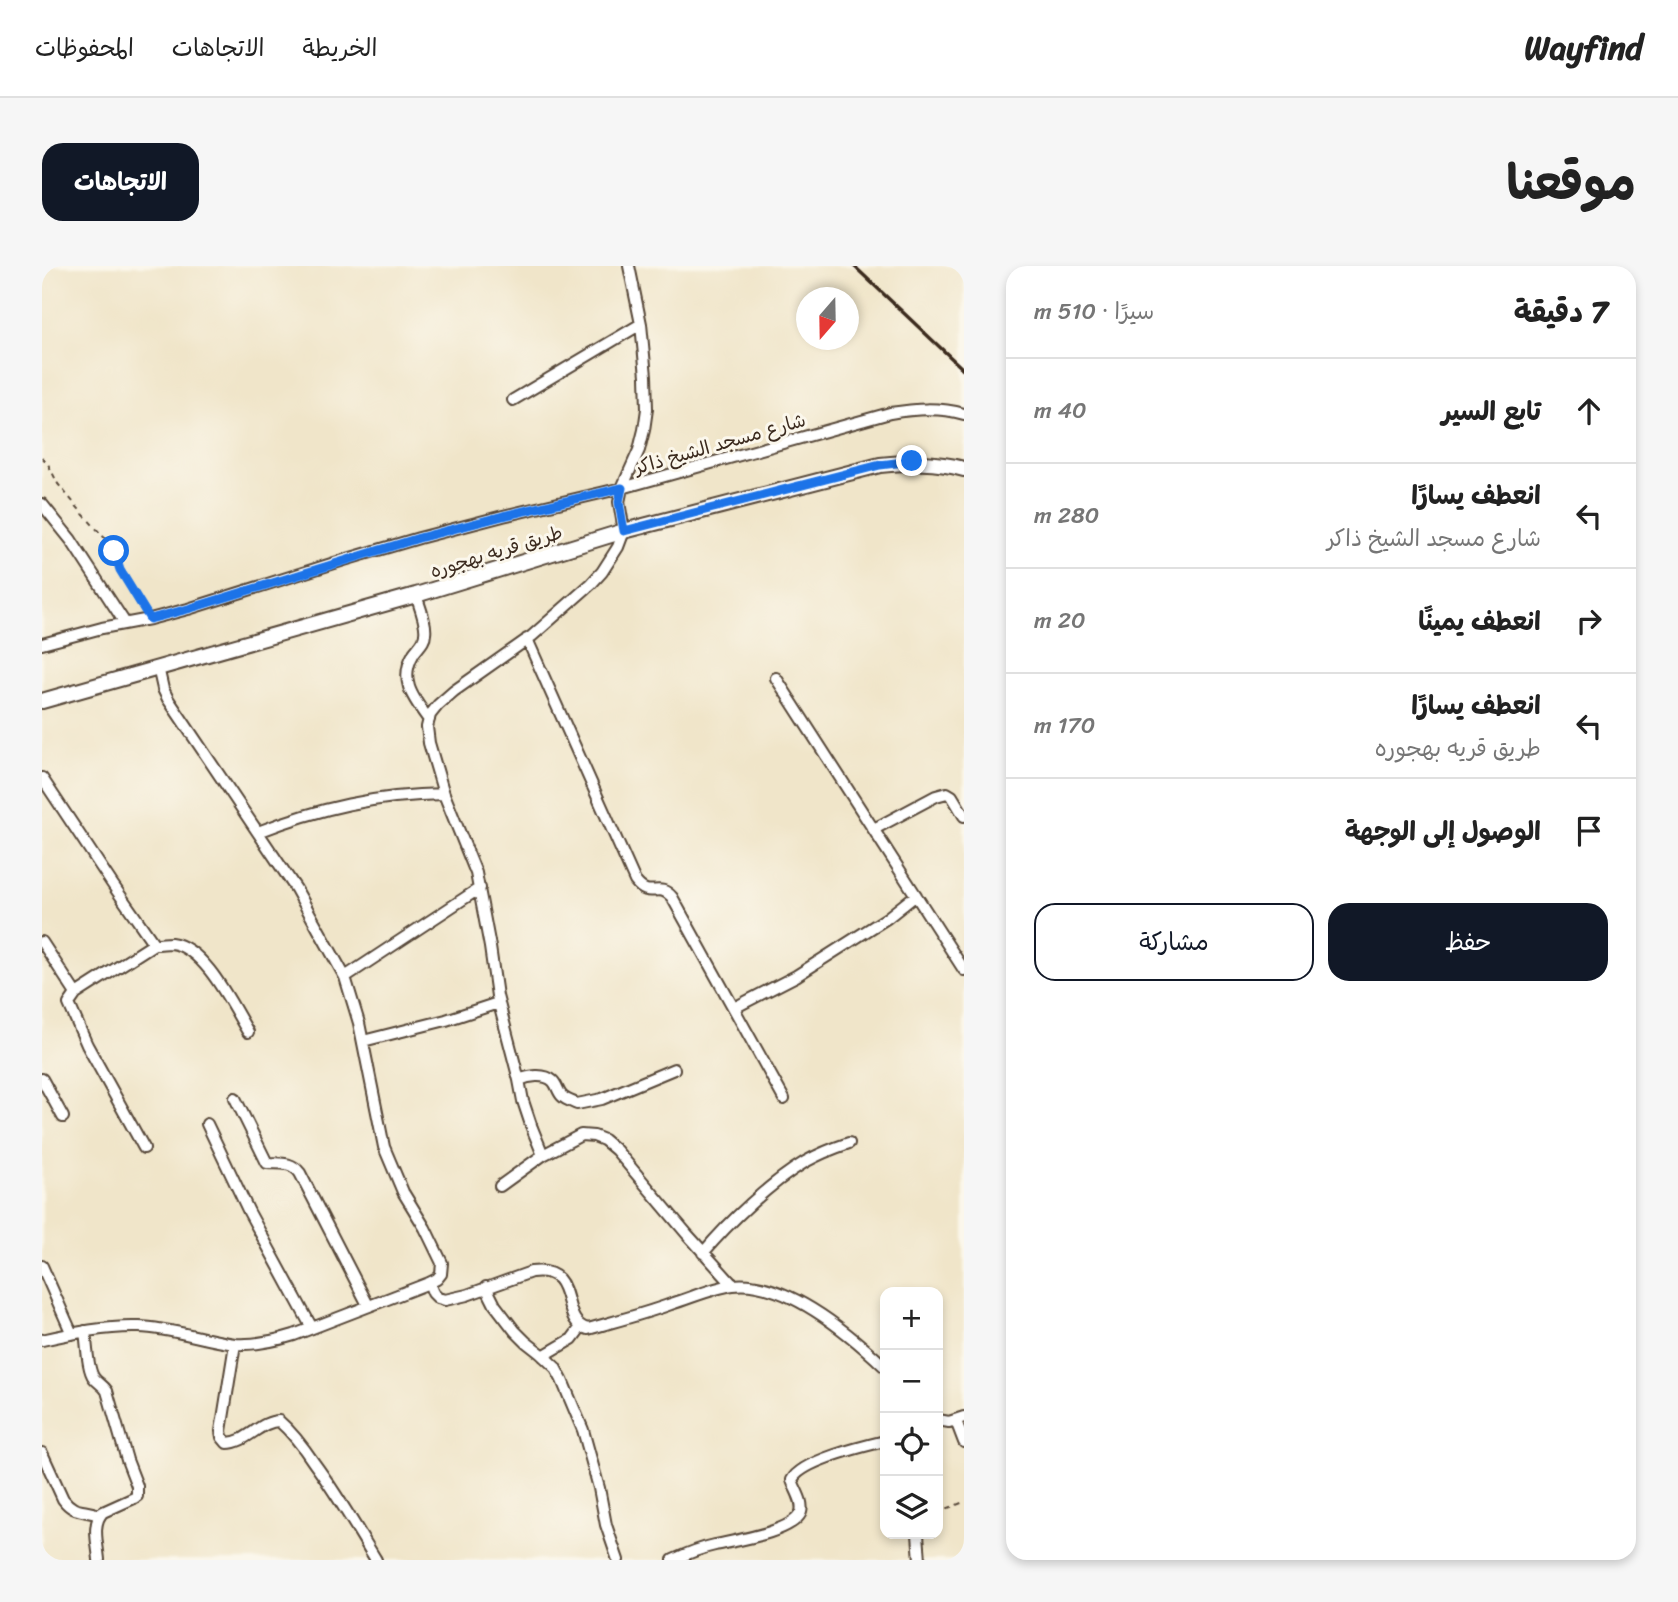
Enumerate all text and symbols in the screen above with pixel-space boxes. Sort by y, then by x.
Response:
text: Wayfind [1524,19,1643,77]
text: المحفوظات [35,27,134,69]
text: الاتجاهات [172,27,265,69]
text: الخريطة [303,27,377,69]
text: موقعنا [1506,139,1636,226]
button: الاتجاهات [42,143,199,221]
text: 7 دقيقة [1514,285,1608,339]
north arrow [796,287,859,350]
text: سيرًا · 510 m [1034,291,1154,332]
text: تابع السير [1442,388,1541,434]
text: 40 m [1034,390,1087,431]
icon: ahead [1570,392,1608,430]
street label: شارع مسجد الشيخ ذاكر [629,403,810,484]
route end [896,445,927,476]
text: انعطف يسارًا [1411,472,1541,518]
text: 280 m [1034,495,1099,536]
icon: left [1570,497,1608,535]
street label: طريق قريه بهجوره [426,516,567,587]
text: شارع مسجد الشيخ ذاكر [1327,518,1541,559]
route start [98,535,129,566]
text: انعطف يمينًا [1418,598,1541,644]
text: 20 m [1034,600,1085,641]
icon: right [1570,602,1608,640]
text: انعطف يسارًا [1411,682,1541,728]
text: 170 m [1034,705,1095,746]
icon: left [1570,707,1608,745]
text: طريق قريه بهجوره [1375,728,1541,769]
text: الوصول إلى الوجهة [1345,808,1541,854]
icon: arrive [1570,812,1608,850]
button: مشاركة [1034,903,1314,981]
button: حفظ [1328,903,1608,981]
map controls [880,1287,943,1539]
button: + [880,1287,943,1350]
button: − [880,1350,943,1413]
button: locate [880,1413,943,1476]
button: layers [880,1476,943,1539]

